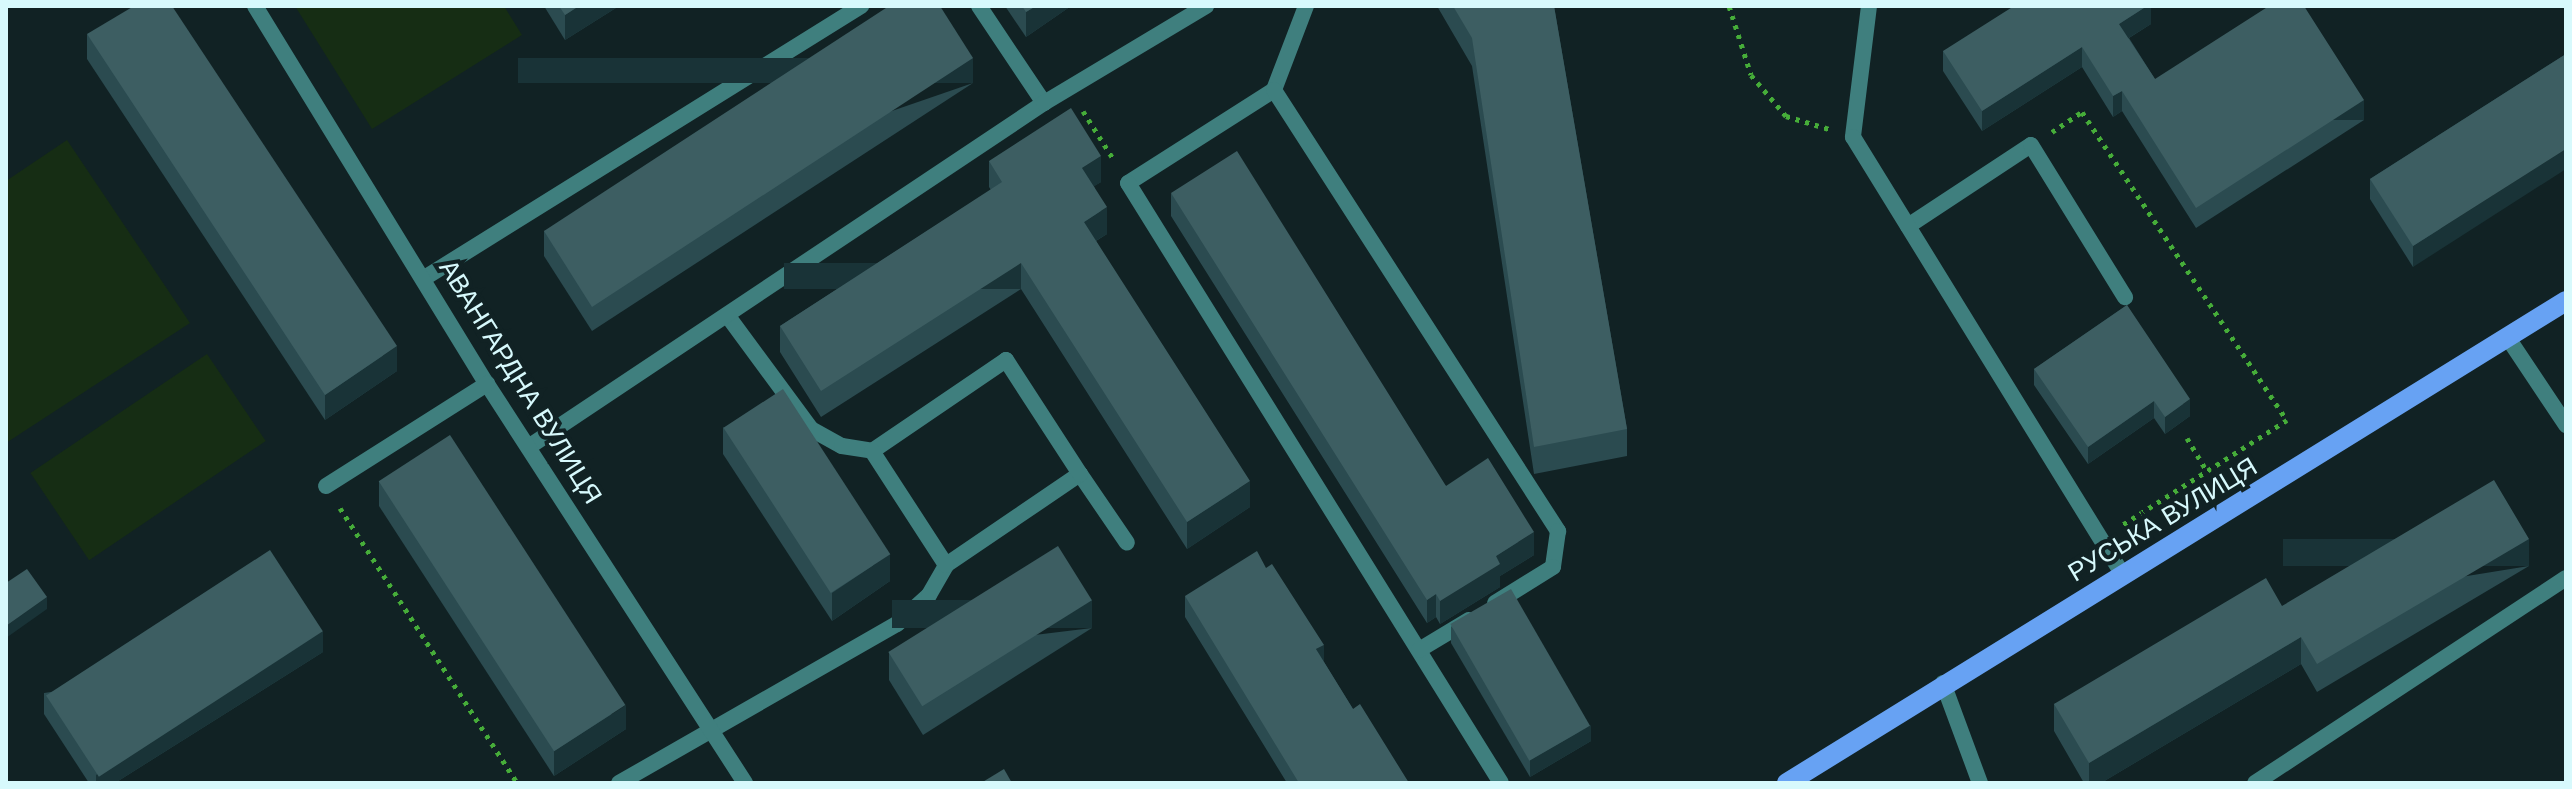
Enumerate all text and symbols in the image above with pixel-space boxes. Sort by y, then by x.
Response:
street label: АВАНГАРДНА ВУЛИЦЯ [432,254,608,510]
street label: РУСЬКА ВУЛИЦЯ [2063,451,2263,589]

